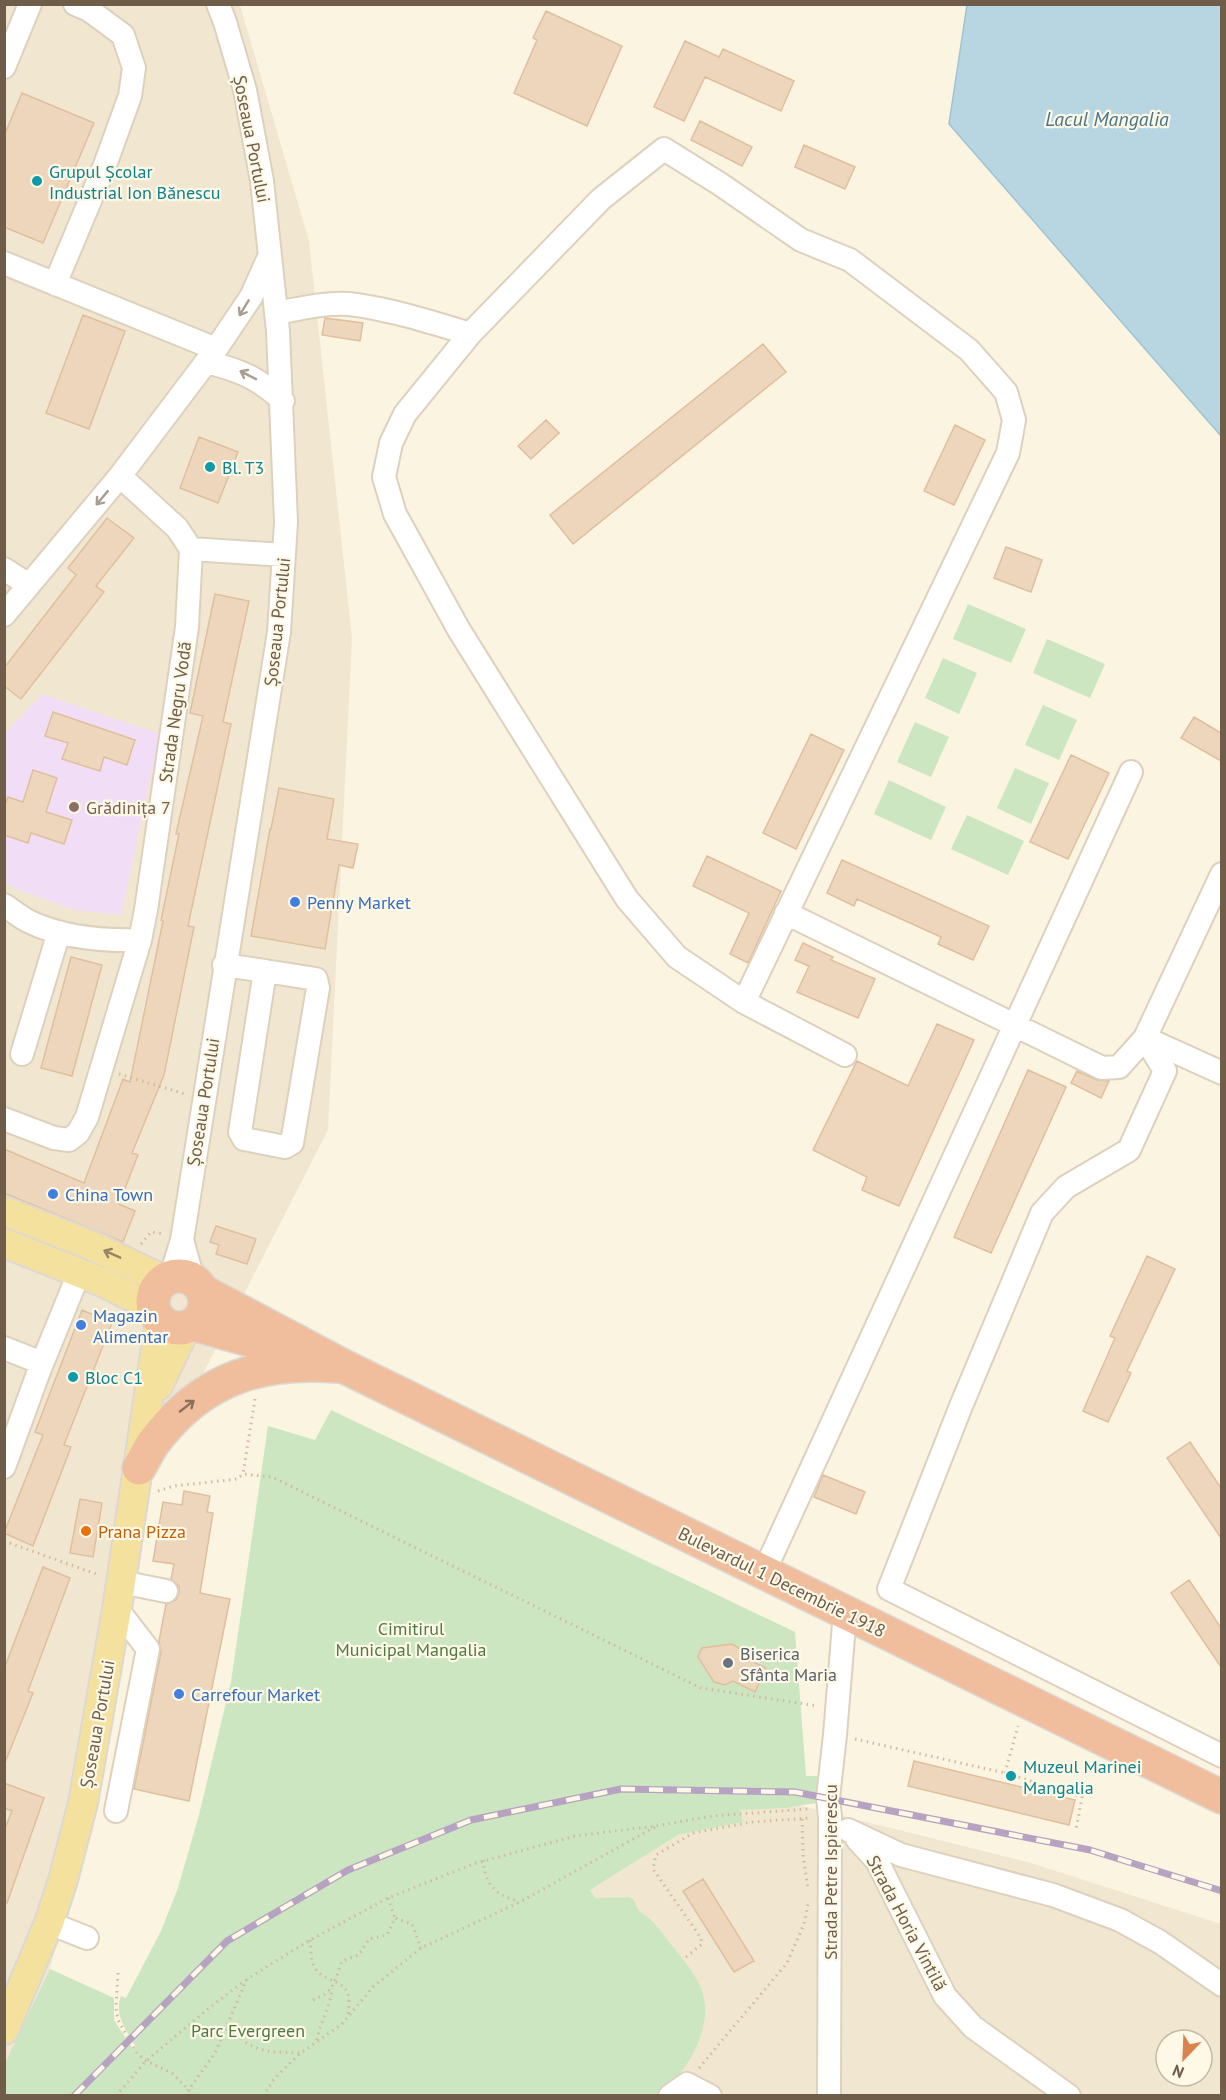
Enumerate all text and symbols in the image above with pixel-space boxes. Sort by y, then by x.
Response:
street label: Șoseaua Portului [228,73,276,205]
water label: Lacul Mangalia [1045,106,1169,132]
place label: Grupul Școlar Industrial Ion Bănescu [49,160,220,204]
marker: Grupul Școlar Industrial Ion Bănescu [30,174,44,188]
one-way arrow [238,299,250,316]
one-way arrow [239,369,257,381]
place label: Bl. T3 [222,456,264,479]
marker: Bl. T3 [203,460,217,474]
one-way arrow [95,490,109,505]
street label: Șoseaua Portului [259,556,295,688]
street label: Strada Negru Vodă [154,640,196,784]
place label: Grădinița 7 [86,796,171,819]
marker: Grădinița 7 [67,800,81,814]
place label: Penny Market [307,891,411,914]
marker: Penny Market [288,895,302,909]
street label: Șoseaua Portului [182,1036,224,1168]
place label: China Town [65,1183,153,1206]
marker: China Town [46,1187,60,1201]
one-way arrow [103,1248,121,1259]
place label: Magazin Alimentar [93,1304,168,1348]
marker: Magazin Alimentar [74,1318,88,1332]
place label: Bloc C1 [85,1366,143,1389]
marker: Bloc C1 [66,1370,80,1384]
one-way arrow [179,1400,195,1413]
place label: Prana Pizza [98,1520,186,1543]
street label: Bulevardul 1 Decembrie 1918 [674,1522,890,1642]
marker: Prana Pizza [79,1524,93,1538]
park label: Cimitirul Municipal Mangalia [336,1617,486,1661]
place label: Biserica Sfânta Maria [740,1642,837,1686]
marker: Biserica Sfânta Maria [721,1656,735,1670]
street label: Șoseaua Portului [74,1658,120,1790]
place label: Carrefour Market [191,1683,320,1706]
marker: Carrefour Market [172,1687,186,1701]
place label: Muzeul Marinei Mangalia [1023,1755,1142,1799]
marker: Muzeul Marinei Mangalia [1004,1769,1018,1783]
street label: Strada Petre Ispierescu [819,1784,842,1960]
street label: Strada Horia Vintilă [862,1851,952,1995]
park label: Parc Evergreen [191,2019,305,2042]
north arrow [1154,2028,1214,2088]
text: N [1169,2061,1187,2083]

